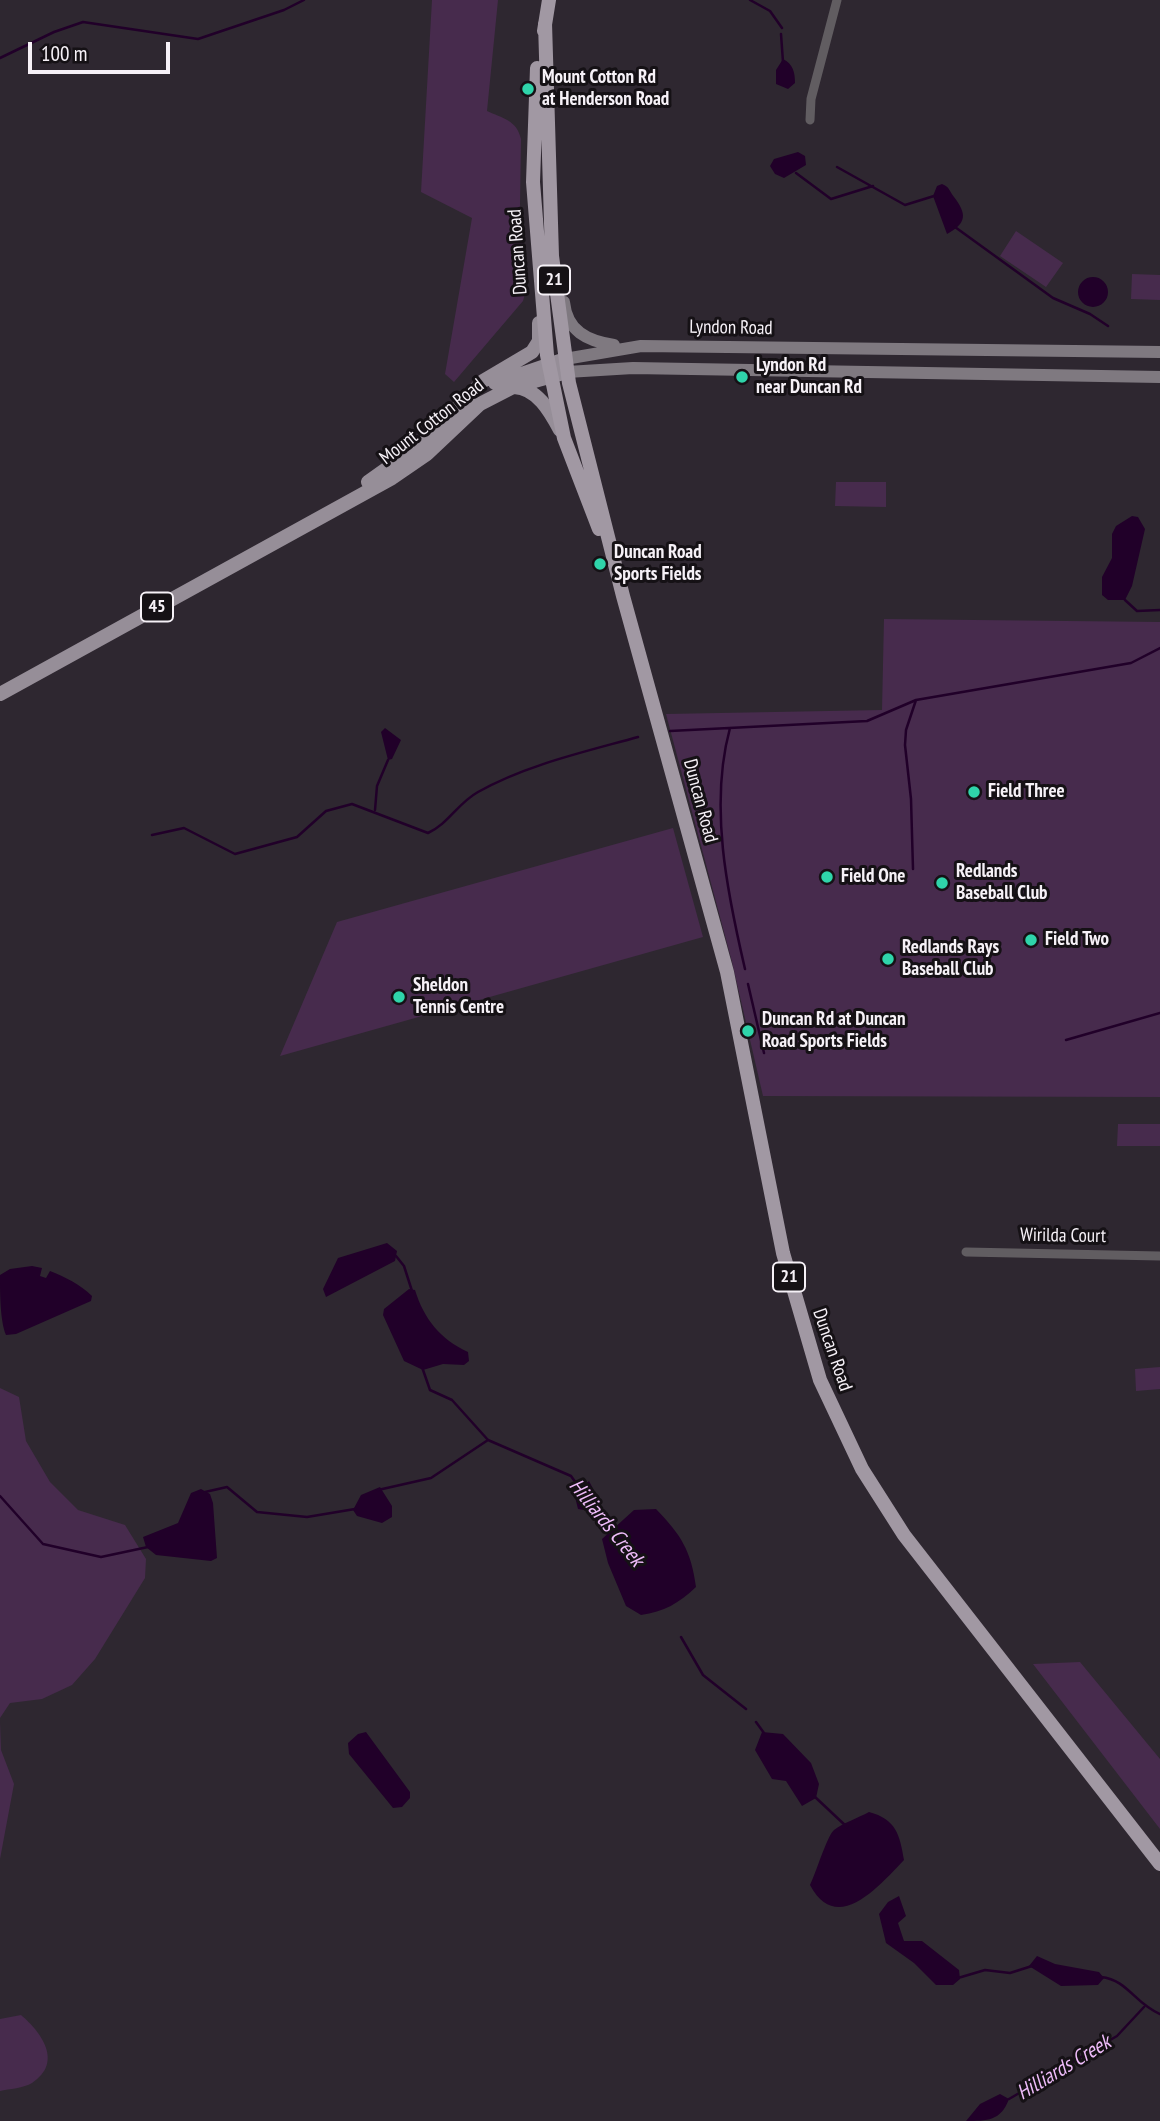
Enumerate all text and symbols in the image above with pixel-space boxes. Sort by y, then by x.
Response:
scale bar [32,28,173,72]
text: 100 m [41,40,87,67]
place label: Mount Cotton Rd at Henderson Road [542,67,669,111]
marker: Mount Cotton Rd at Henderson Road [520,81,536,97]
street label: Duncan Road [504,208,532,296]
road number: 21 [538,266,570,294]
street label: Lyndon Road [689,316,773,340]
place label: Lyndon Rd near Duncan Rd [756,355,862,399]
marker: Lyndon Rd near Duncan Rd [734,369,750,385]
street label: Mount Cotton Road [375,374,489,470]
place label: Duncan Road Sports Fields [614,542,702,586]
marker: Duncan Road Sports Fields [592,556,608,572]
road number: 45 [141,592,173,622]
street label: Duncan Road [678,757,722,845]
place label: Field Three [988,781,1065,803]
marker: Field Three [966,784,982,800]
place label: Redlands Baseball Club [956,861,1048,905]
place label: Field One [841,866,906,888]
marker: Field One [819,869,835,885]
marker: Redlands Baseball Club [934,875,950,891]
place label: Field Two [1045,929,1109,951]
marker: Field Two [1023,932,1039,948]
place label: Redlands Rays Baseball Club [902,937,999,981]
marker: Redlands Rays Baseball Club [880,951,896,967]
place label: Sheldon Tennis Centre [413,975,504,1019]
marker: Sheldon Tennis Centre [391,989,407,1005]
place label: Duncan Rd at Duncan Road Sports Fields [762,1009,905,1053]
marker: Duncan Rd at Duncan Road Sports Fields [740,1023,756,1039]
street label: Wirilda Court [1020,1224,1106,1248]
road number: 21 [773,1262,805,1292]
street label: Duncan Road [807,1306,857,1394]
water label: Hilliards Creek [563,1474,649,1572]
water label: Hilliards Creek [1012,2030,1116,2106]

